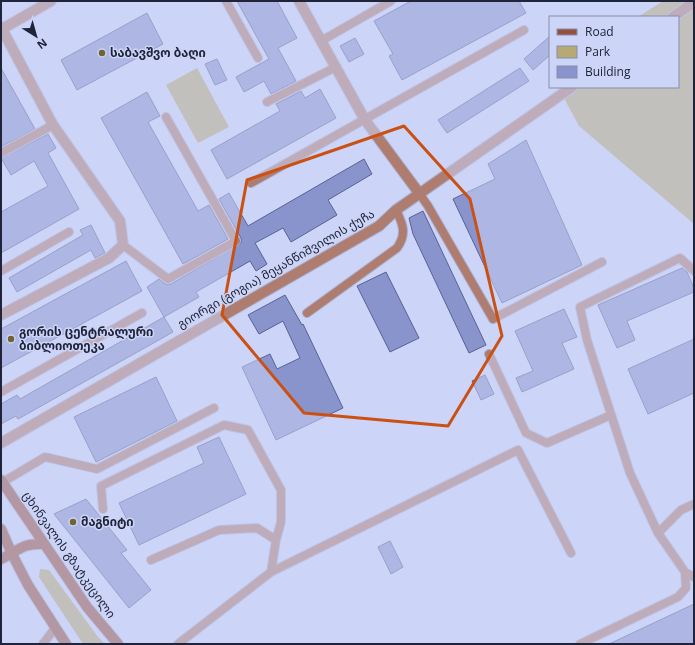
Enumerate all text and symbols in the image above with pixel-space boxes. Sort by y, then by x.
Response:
north arrow [16,16,56,56]
legend [549,16,679,88]
text: Road [585,23,614,40]
text: N [34,36,50,53]
text: Park [585,43,611,60]
place label: საბავშვო ბაღი [110,44,206,61]
marker: საბავშვო ბაღი [97,48,107,58]
text: Building [585,63,631,80]
street label: გიორგი (გოგია) მეყანწიშვილის ქუჩა [174,205,378,332]
place label: გორის ცენტრალური ბიბლიოთეკა [19,323,153,354]
marker: გორის ცენტრალური ბიბლიოთეკა [6,334,16,344]
street label: ცხინვალის გზატკეცილი [19,488,120,622]
place label: მაგნიტი [81,513,134,530]
marker: მაგნიტი [68,517,78,527]

